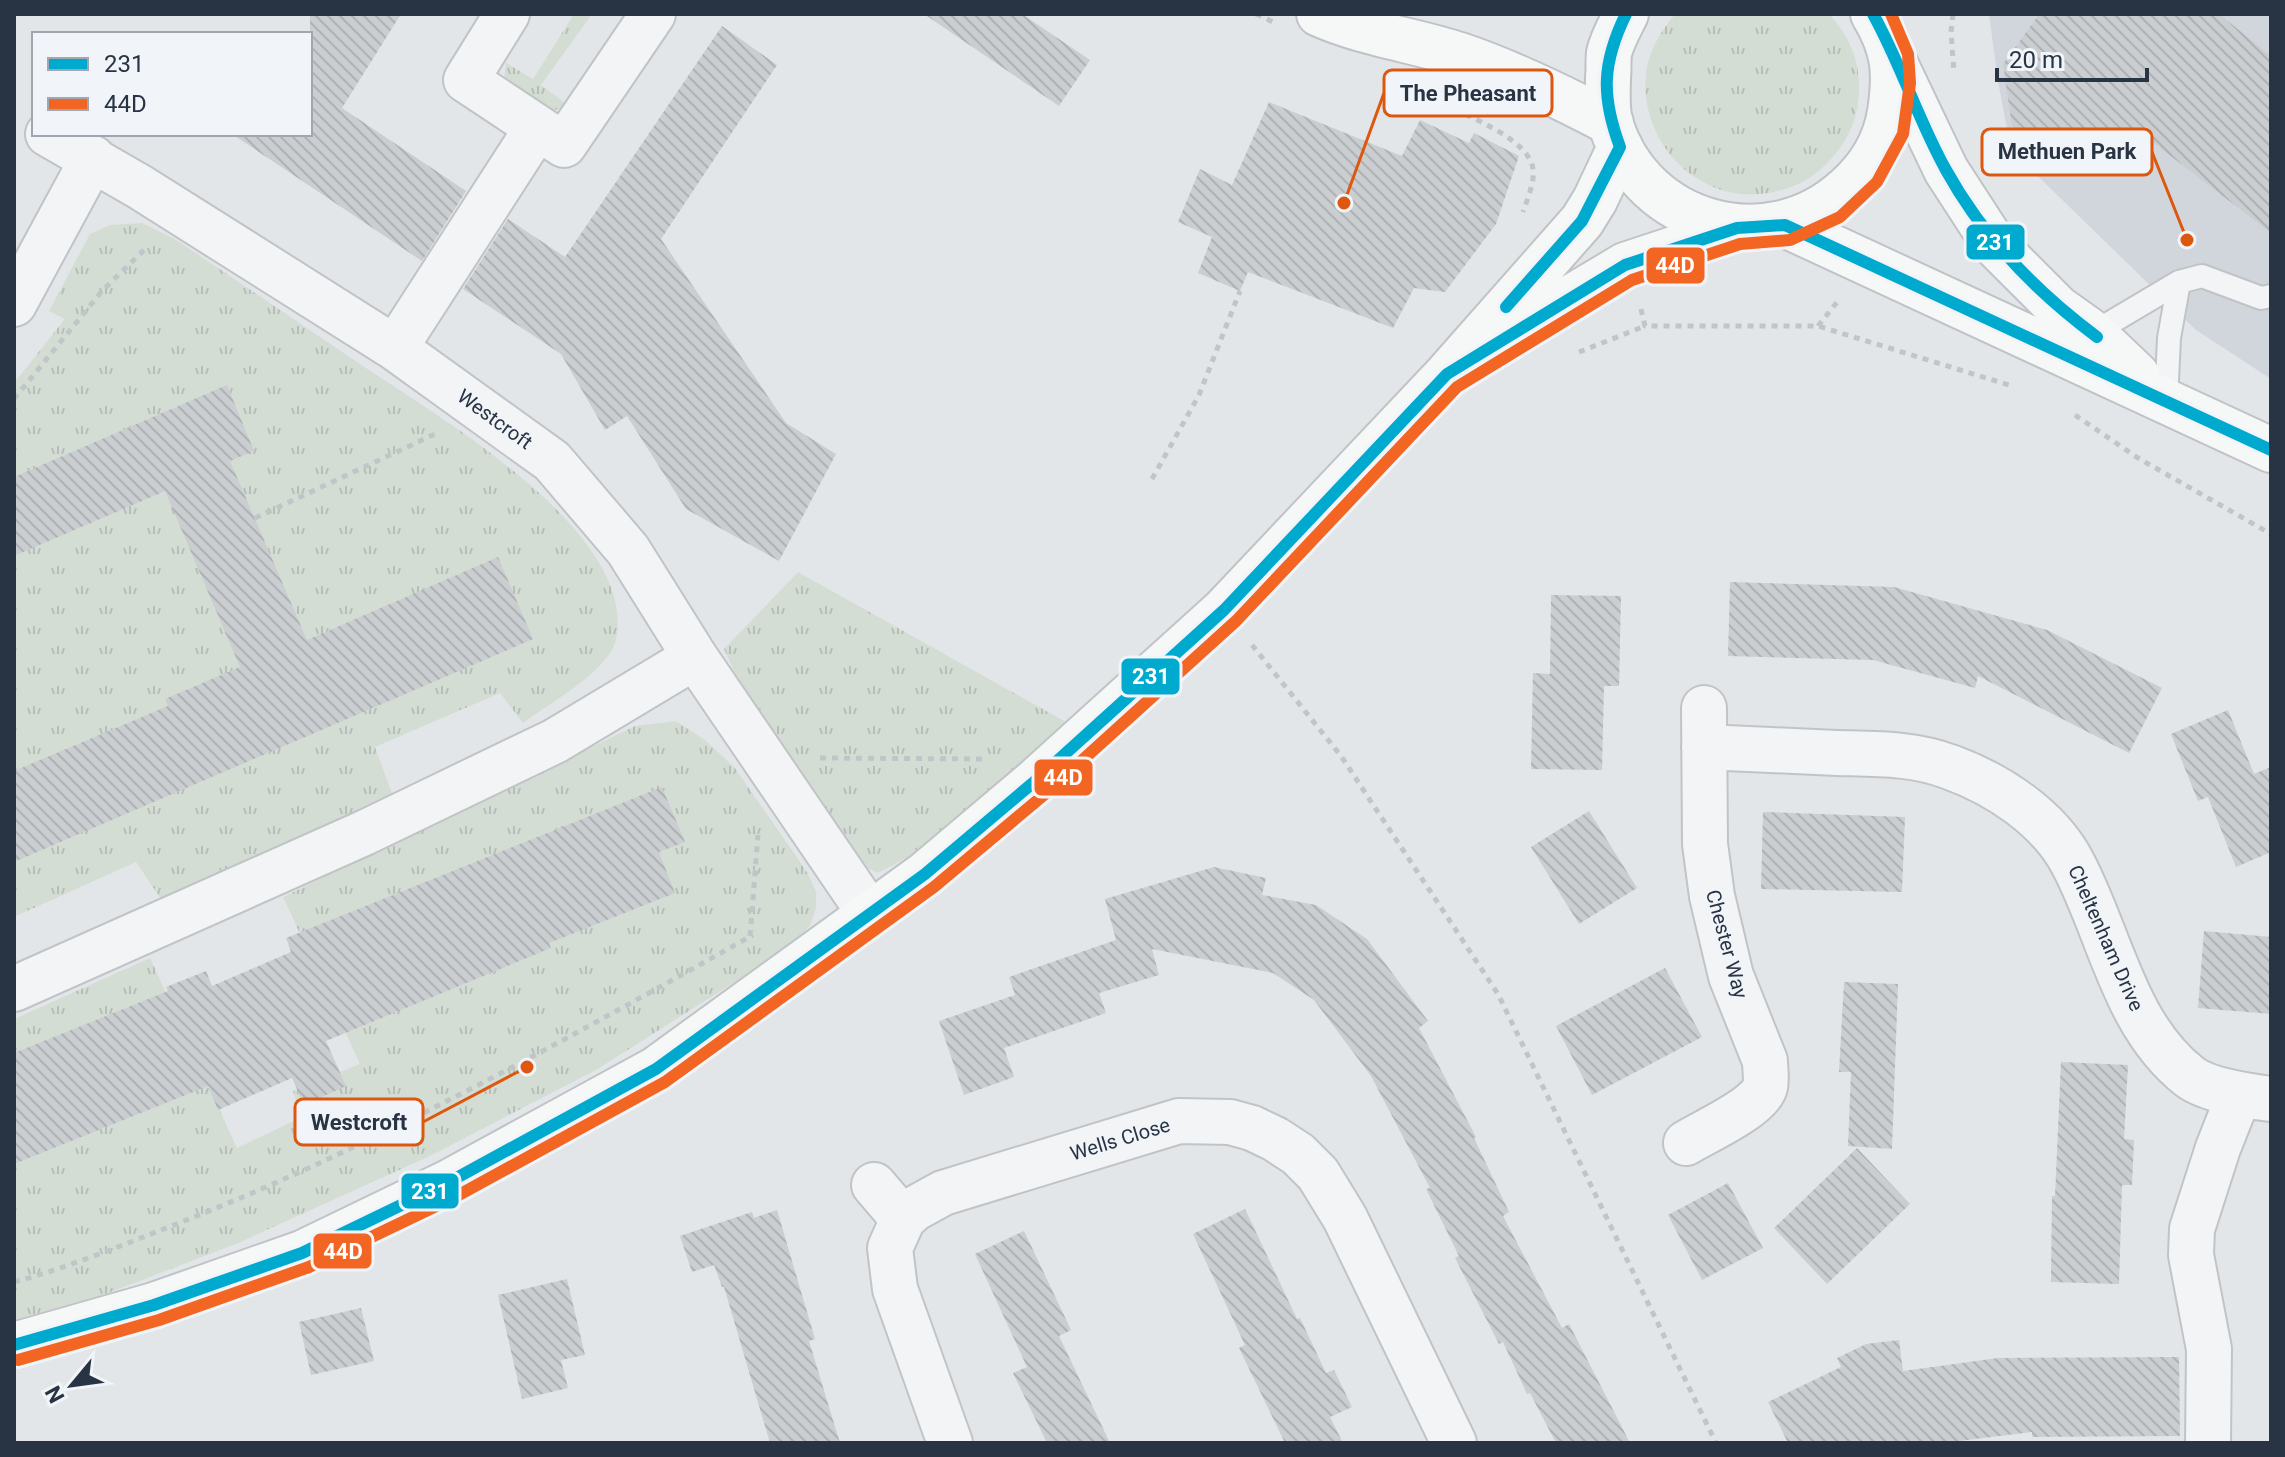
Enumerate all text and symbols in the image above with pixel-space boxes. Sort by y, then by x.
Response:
legend [32,32,312,136]
scale bar [1997,32,2147,82]
text: 20 m [2009,46,2063,74]
text: 231 [104,50,144,78]
callout: The Pheasant [1384,70,1552,116]
text: The Pheasant [1400,81,1537,106]
text: 44D [104,90,147,118]
callout: Methuen Park [1982,129,2152,175]
text: Methuen Park [1998,139,2137,164]
line badge: 231 [1965,223,2026,261]
text: 231 [1976,230,2014,255]
line badge: 44D [1645,246,1706,285]
text: 44D [1655,253,1695,278]
street label: Westcroft [453,384,537,454]
line badge: 231 [1120,657,1181,696]
text: 231 [1132,664,1170,689]
line badge: 44D [1033,758,1094,797]
text: 44D [1043,765,1083,790]
street label: Cheltenham Drive [2063,861,2149,1015]
street label: Chester Way [1701,887,1753,1001]
callout: Westcroft [295,1099,423,1145]
text: Westcroft [311,1110,408,1135]
street label: Wells Close [1067,1112,1173,1166]
line badge: 231 [400,1172,460,1210]
text: 231 [411,1179,449,1204]
line badge: 44D [312,1232,373,1270]
text: 44D [323,1239,363,1264]
north arrow [32,1345,112,1425]
text: N [40,1382,70,1407]

